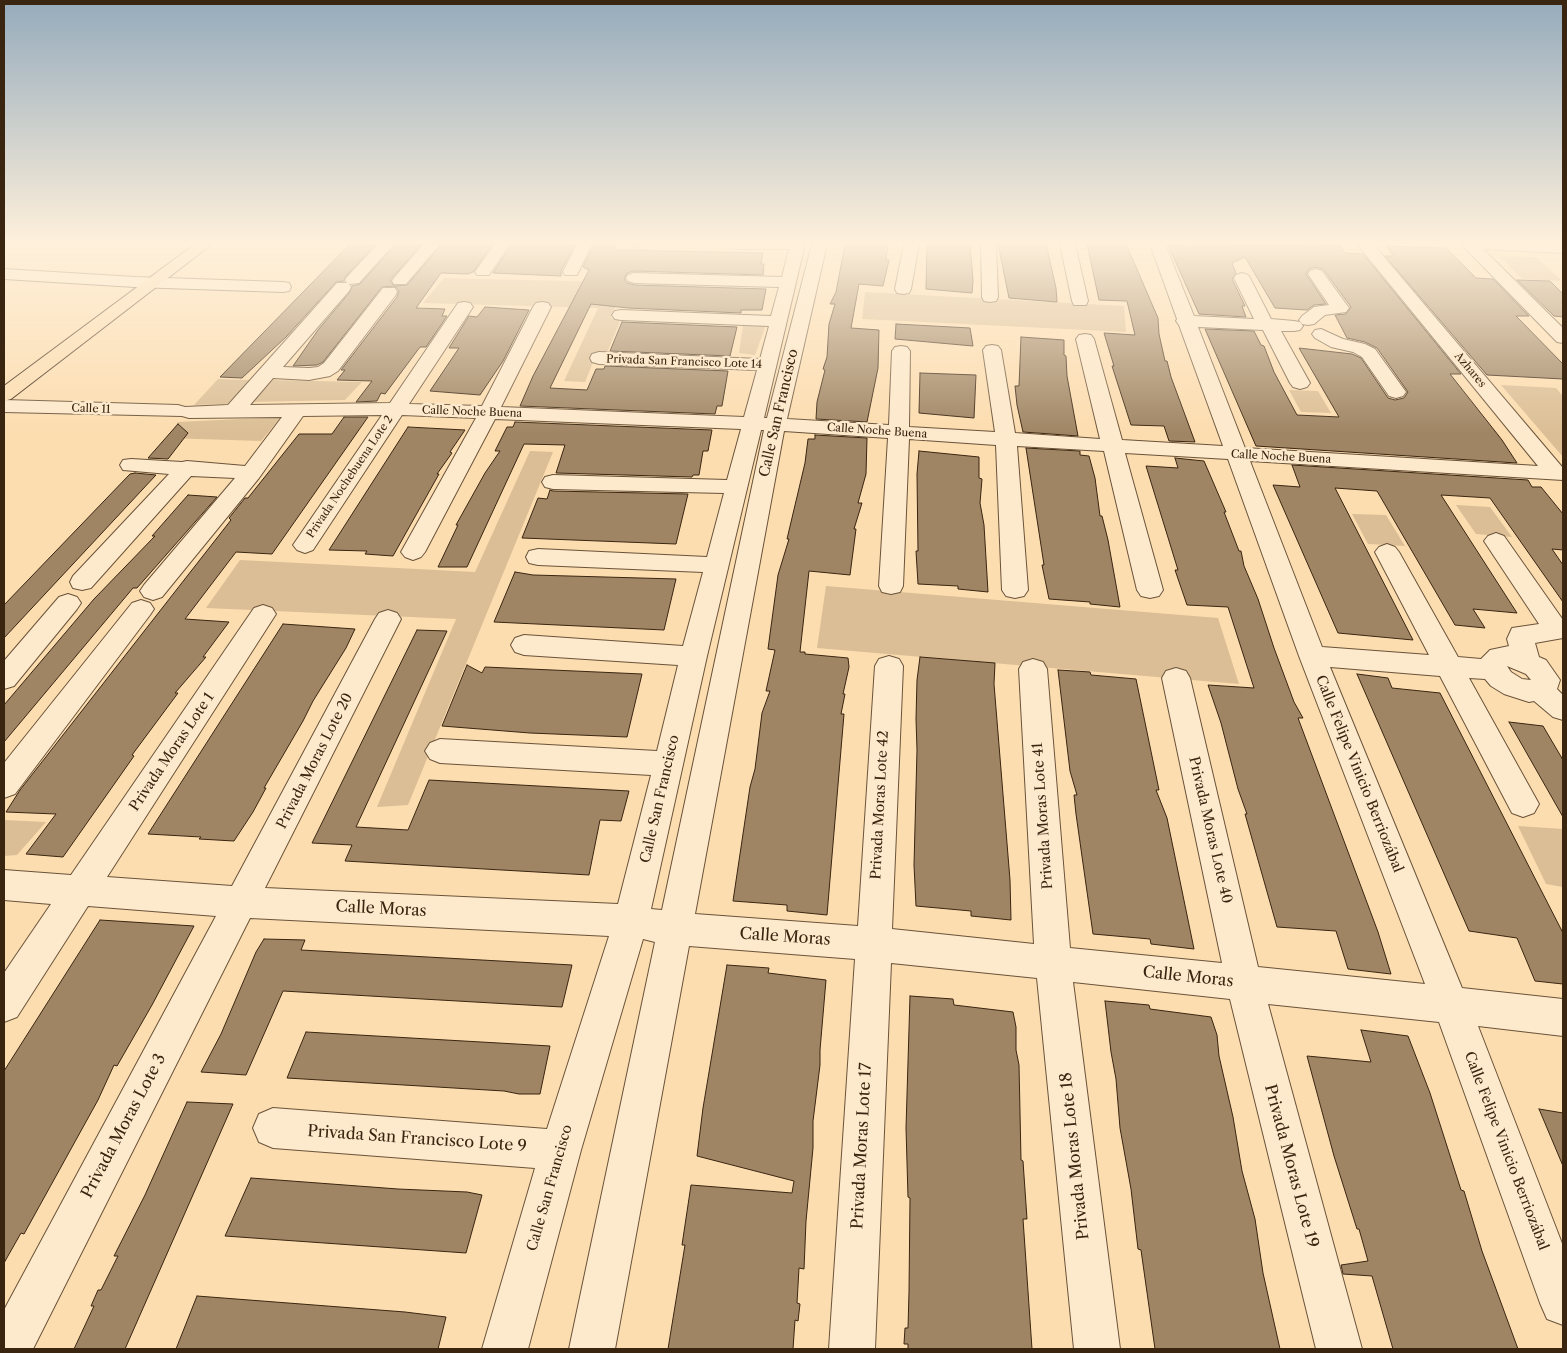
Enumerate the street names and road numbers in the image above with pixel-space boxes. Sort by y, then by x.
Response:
street label: Calle San Francisco [756,347,802,479]
street label: Azhares [1451,350,1489,390]
street label: Privada San Francisco Lote 14 [606,353,762,371]
street label: Calle 11 [71,402,111,416]
street label: Calle Noche Buena [422,404,522,420]
street label: Privada Nochebuena Lote 2 [304,413,396,541]
street label: Calle Noche Buena [826,421,928,441]
street label: Calle Noche Buena [1230,448,1332,466]
street label: Calle Felipe Vinicio Berriozábal [1312,673,1406,875]
street label: Privada Moras Lote 1 [126,690,218,814]
street label: Privada Moras Lote 20 [273,690,357,832]
street label: Privada Moras Lote 42 [868,730,892,880]
street label: Calle San Francisco [637,733,683,865]
street label: Privada Moras Lote 41 [1029,742,1057,890]
street label: Privada Moras Lote 40 [1185,755,1235,905]
street label: Calle Moras [335,897,427,921]
street label: Calle Moras [739,924,831,950]
street label: Calle Moras [1142,963,1234,991]
street label: Calle Felipe Vinicio Berriozábal [1460,1049,1552,1253]
street label: Privada Moras Lote 3 [78,1050,170,1202]
street label: Privada Moras Lote 17 [848,1062,876,1230]
street label: Privada Moras Lote 18 [1057,1071,1093,1241]
street label: Privada Moras Lote 19 [1260,1082,1322,1250]
street label: Privada San Francisco Lote 9 [307,1122,527,1156]
street label: Calle San Francisco [524,1123,576,1253]

